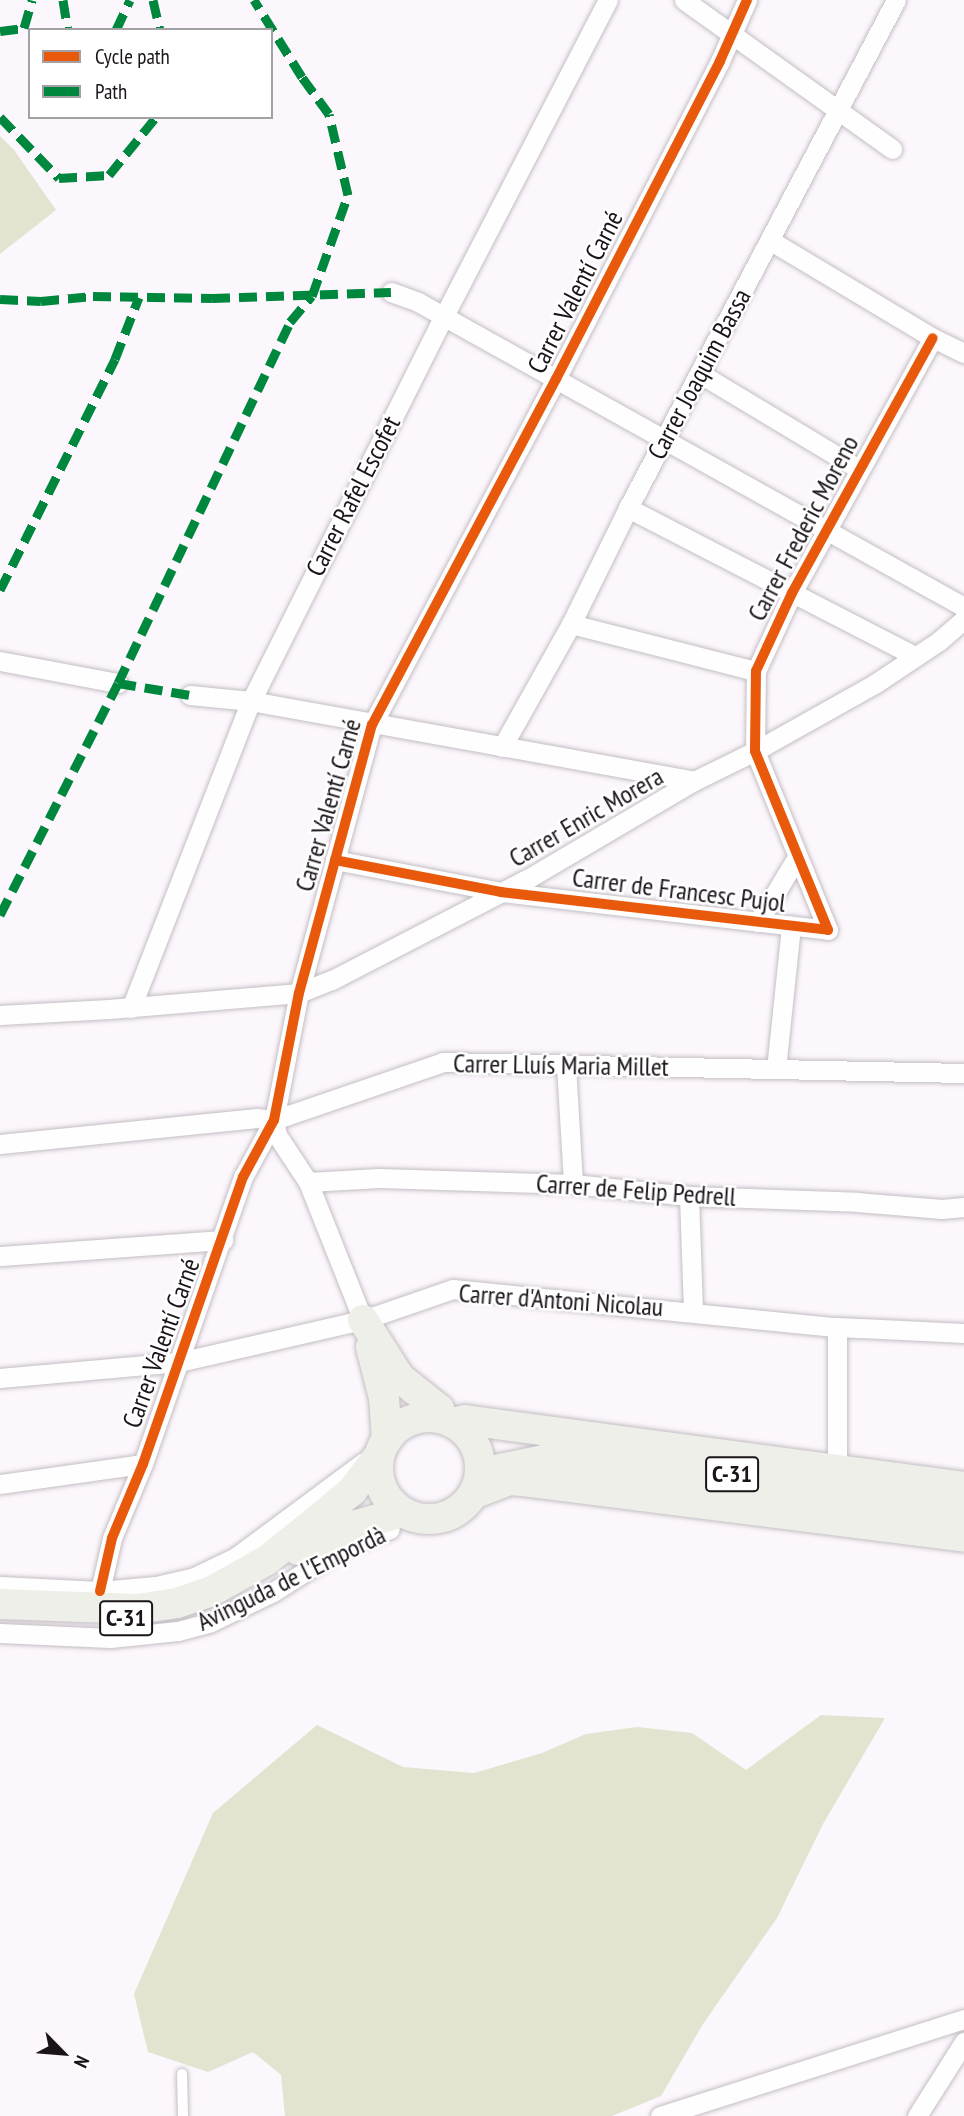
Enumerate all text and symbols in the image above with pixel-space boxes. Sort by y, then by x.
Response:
legend [28,28,273,119]
text: Cycle path [95,43,170,70]
text: Path [95,78,127,105]
street label: Carrer Valentí Carné [521,205,629,379]
street label: Carrer Joaquim Bassa [641,283,757,465]
street label: Carrer Rafel Escofet [299,411,407,581]
street label: Carrer Frederic Moreno [741,430,865,626]
street label: Carrer Valentí Carné [288,715,368,895]
street label: Carrer Enric Morera [503,760,669,874]
street label: Carrer de Francesc Pujol [570,861,788,919]
street label: Carrer Lluís Maria Millet [453,1048,669,1082]
street label: Carrer de Felip Pedrell [535,1167,737,1213]
street label: Carrer Valentí Carné [116,1254,206,1432]
street label: Carrer d'Antoni Nicolau [458,1277,664,1323]
road number: C-31 [704,1454,760,1494]
street label: Avinguda de l'Empordà [192,1519,390,1637]
road number: C-31 [98,1598,154,1638]
north arrow [28,2018,98,2088]
text: N [69,2052,95,2072]

